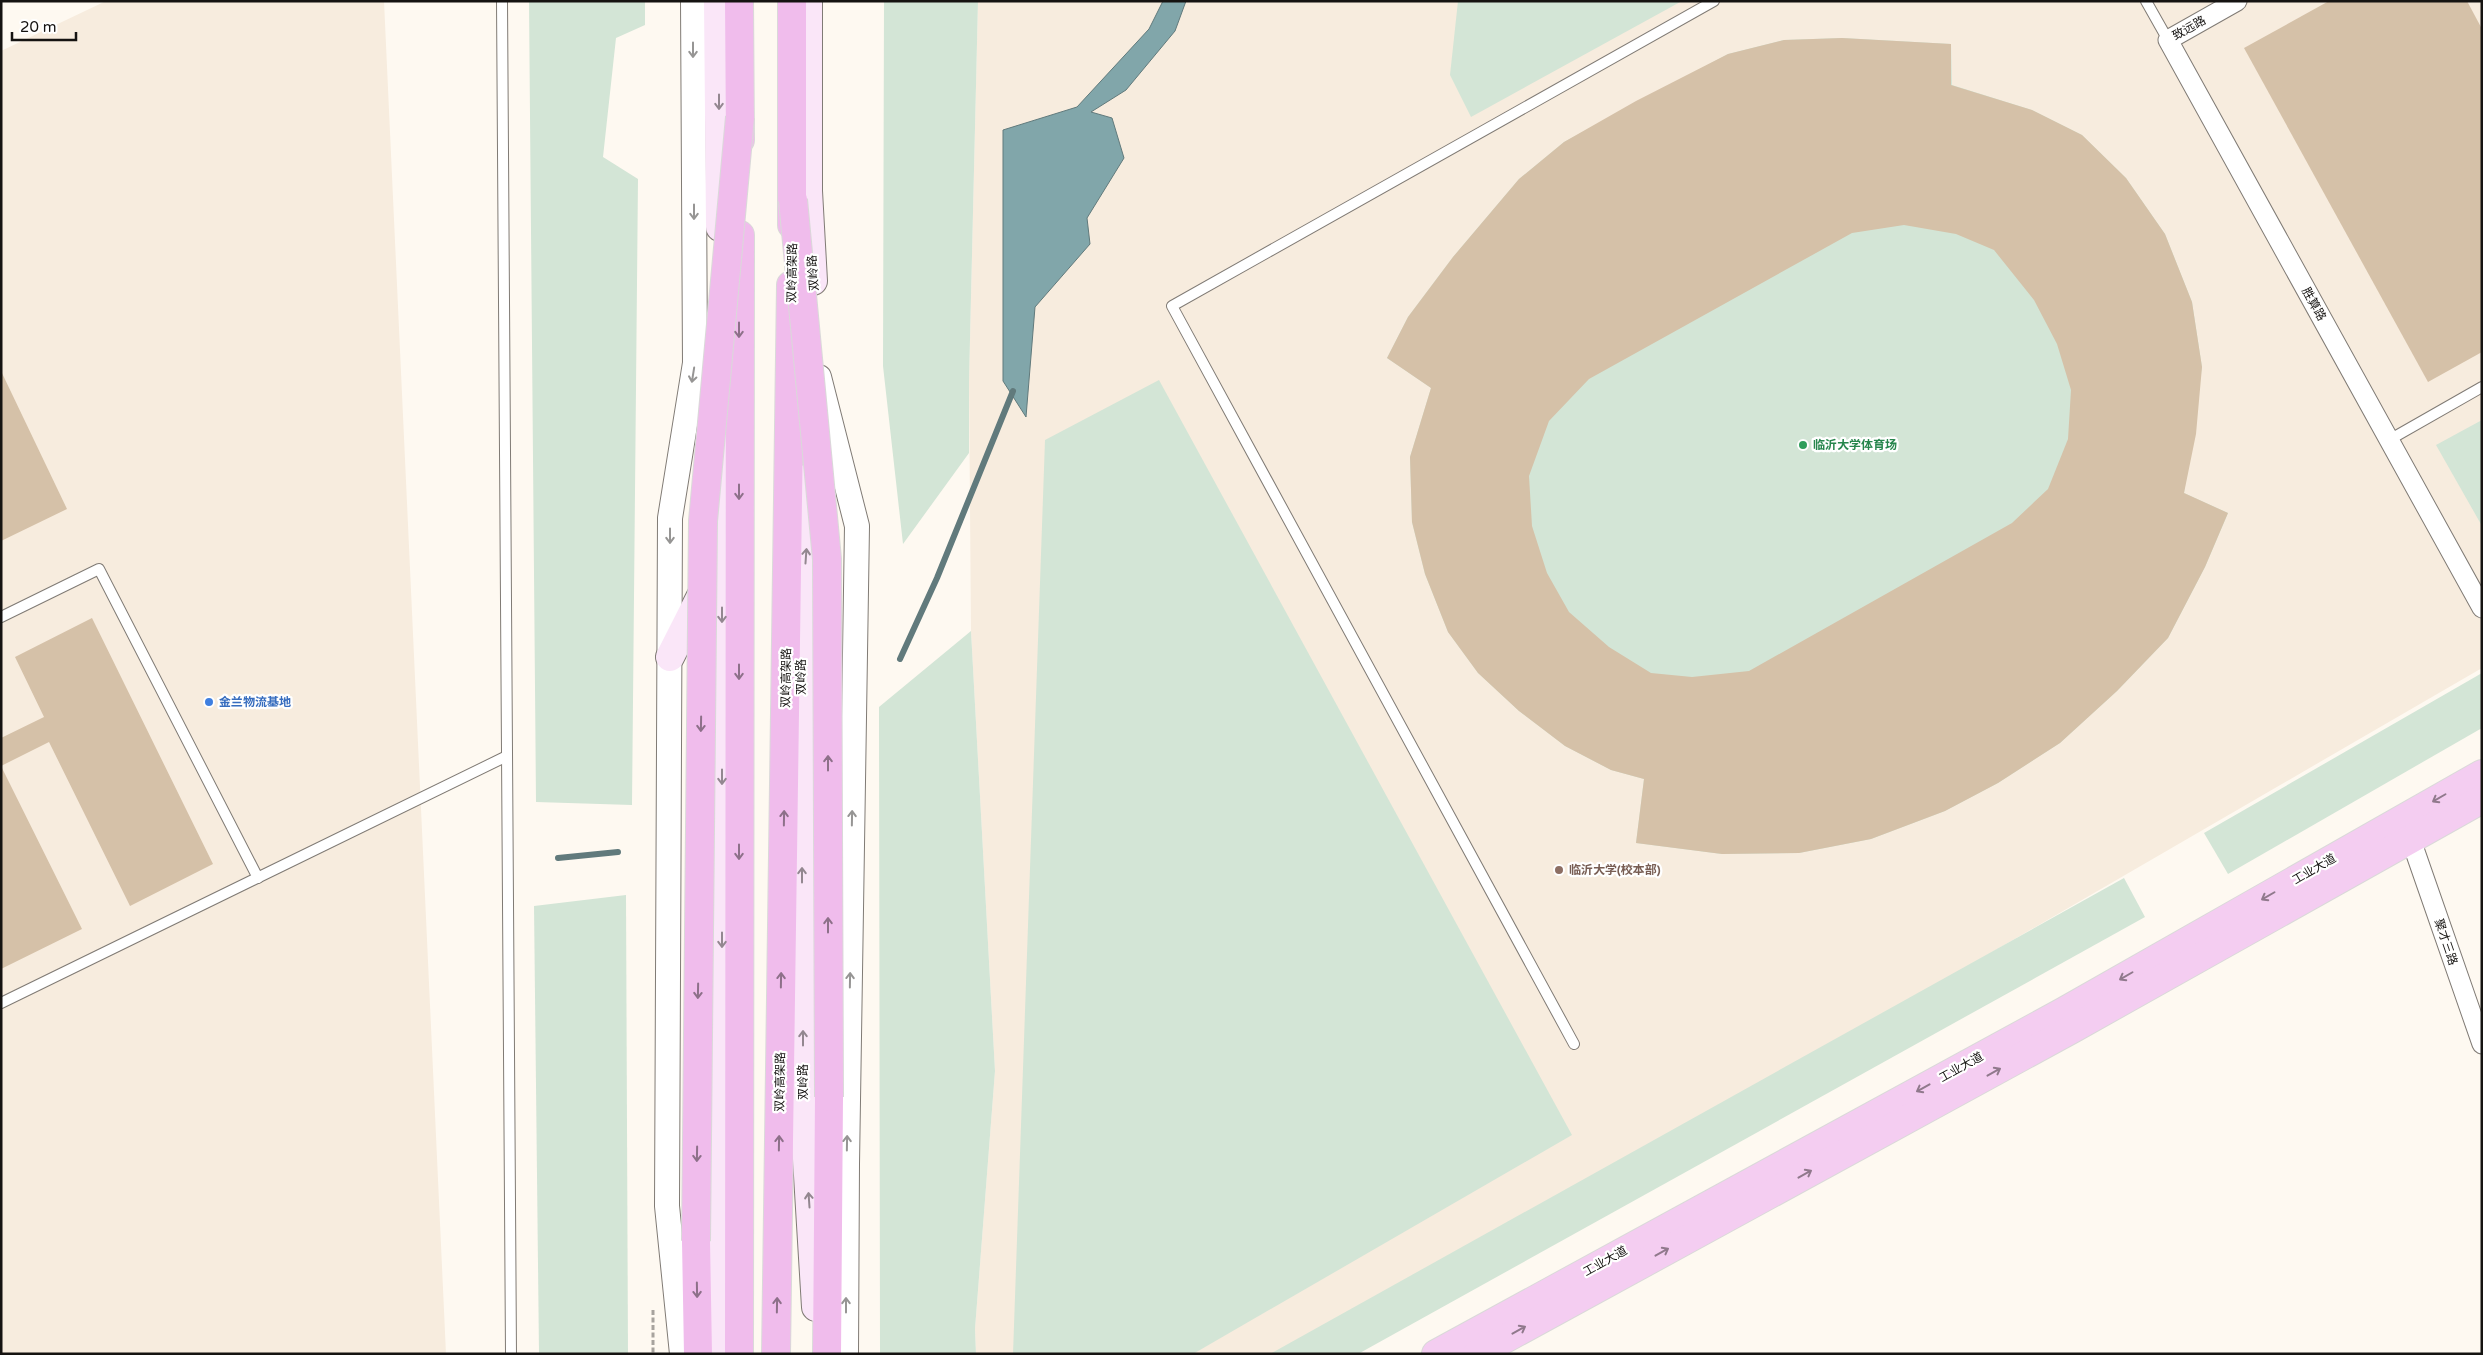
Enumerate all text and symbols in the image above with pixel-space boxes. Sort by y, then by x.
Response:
scale bar [12,10,76,42]
street label: 致远路 [2170,13,2208,43]
text: 20 m [20,18,57,36]
one-way arrow [688,42,698,58]
one-way arrow [714,94,724,110]
one-way arrow [689,204,699,220]
street label: 双岭高架路 [784,243,800,303]
street label: 双岭路 [805,255,821,291]
street label: 胜算路 [2299,285,2329,323]
one-way arrow [734,322,744,338]
one-way arrow [687,366,697,382]
place label: 临沂大学体育场 [1813,438,1897,452]
marker: 临沂大学体育场 [1797,439,1809,451]
one-way arrow [734,484,744,500]
one-way arrow [665,527,675,543]
one-way arrow [801,548,810,564]
one-way arrow [717,606,727,623]
street label: 双岭高架路 [778,648,794,708]
street label: 双岭路 [794,659,808,695]
one-way arrow [734,664,744,680]
place label: 金兰物流基地 [219,695,291,709]
marker: 金兰物流基地 [203,696,215,708]
one-way arrow [696,716,706,732]
one-way arrow [823,755,833,772]
one-way arrow [717,769,727,785]
one-way arrow [2433,794,2447,804]
one-way arrow [779,810,789,826]
one-way arrow [848,810,857,826]
one-way arrow [734,844,744,860]
street label: 工业大道 [2290,851,2338,887]
place label: 临沂大学(校本部) [1569,863,1661,877]
marker: 临沂大学(校本部) [1553,864,1565,876]
one-way arrow [797,868,807,884]
one-way arrow [2261,891,2275,901]
street label: 聚才三路 [2432,917,2460,967]
one-way arrow [823,918,833,934]
one-way arrow [717,932,727,948]
one-way arrow [2119,971,2134,981]
one-way arrow [777,972,786,988]
one-way arrow [845,972,855,988]
one-way arrow [693,983,703,999]
one-way arrow [798,1030,808,1046]
street label: 工业大道 [1937,1049,1985,1085]
street label: 双岭高架路 [772,1052,788,1112]
street label: 双岭路 [796,1064,810,1100]
one-way arrow [1986,1067,2001,1077]
one-way arrow [1915,1083,1930,1093]
one-way arrow [774,1135,784,1151]
one-way arrow [842,1135,852,1151]
one-way arrow [692,1146,701,1162]
one-way arrow [1797,1169,1812,1179]
one-way arrow [805,1193,814,1209]
street label: 工业大道 [1581,1243,1629,1279]
one-way arrow [1654,1247,1669,1256]
one-way arrow [692,1281,701,1297]
one-way arrow [772,1297,782,1314]
one-way arrow [841,1297,851,1314]
one-way arrow [1512,1325,1527,1335]

